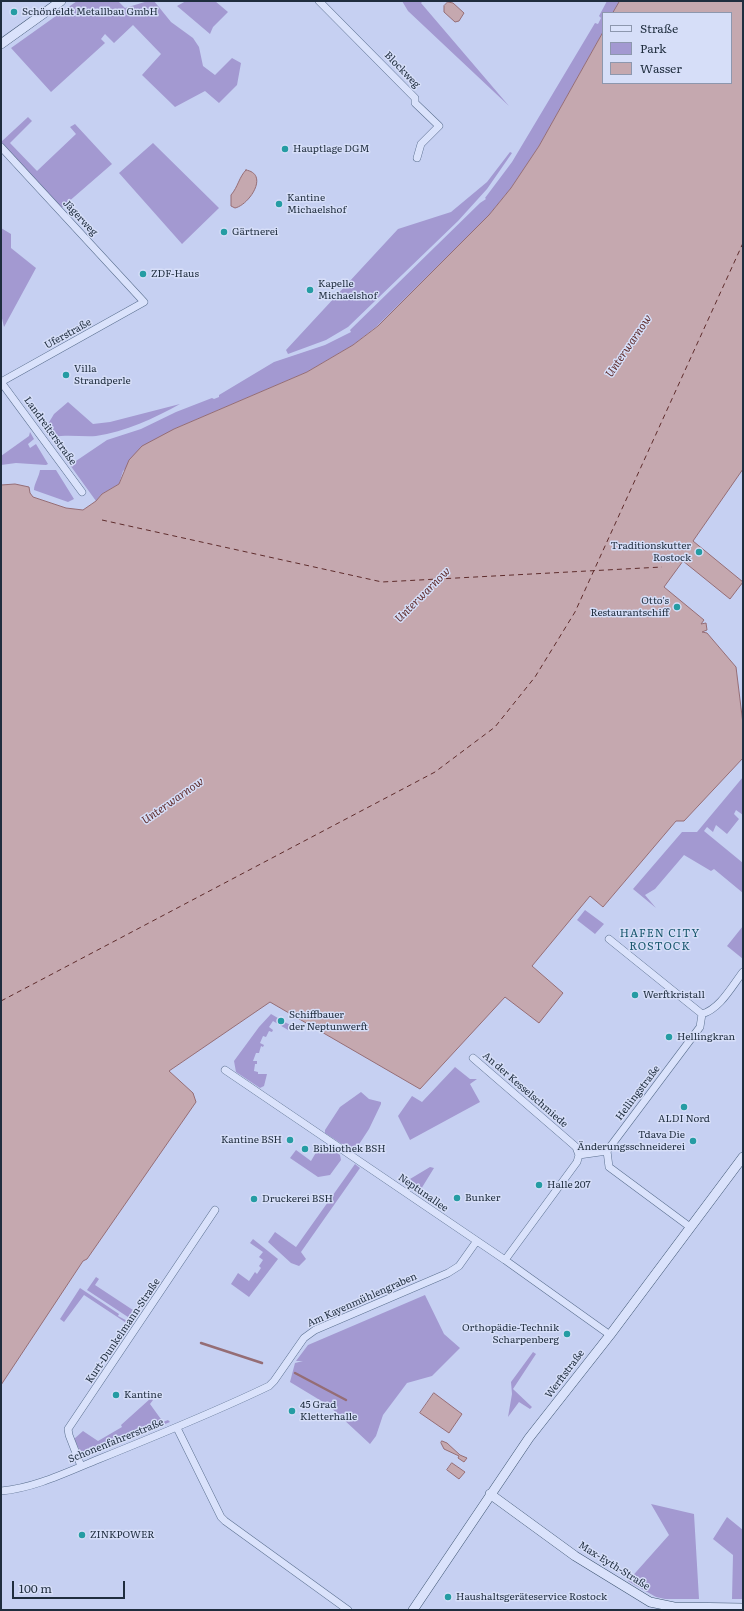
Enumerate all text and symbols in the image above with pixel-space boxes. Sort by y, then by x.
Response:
place label: Schönfeldt Metallbau GmbH [22,6,158,18]
marker: Schönfeldt Metallbau GmbH [9,7,19,17]
legend [602,12,732,84]
text: Straße [640,19,678,37]
text: Park [640,39,666,57]
street label: Blockweg [382,49,422,91]
text: Wasser [640,59,682,77]
place label: Hauptlage DGM [293,143,369,155]
marker: Hauptlage DGM [280,144,290,154]
place label: Kantine Michaelshof [287,192,346,216]
street label: Jägerweg [60,197,100,239]
marker: Kantine Michaelshof [274,199,284,209]
place label: Gärtnerei [232,226,278,238]
marker: Gärtnerei [219,227,229,237]
place label: ZDF-Haus [151,268,199,280]
marker: ZDF-Haus [138,269,148,279]
place label: Kapelle Michaelshof [318,278,377,302]
marker: Kapelle Michaelshof [305,285,315,295]
water label: Unterwarnow [603,312,655,380]
street label: Uferstraße [43,316,93,352]
place label: Villa Strandperle [74,363,131,386]
marker: Villa Strandperle [61,370,71,380]
street label: Landreiterstraße [21,395,79,467]
place label: Traditionskutter Rostock [611,540,691,564]
marker: Traditionskutter Rostock [694,547,704,557]
water label: Unterwarnow [393,565,453,625]
place label: Otto's Restaurantschiff [590,595,669,618]
marker: Otto's Restaurantschiff [672,602,682,612]
water label: Unterwarnow [139,775,207,827]
district label: HAFEN CITY ROSTOCK [620,927,700,953]
place label: Werftkristall [643,989,705,1001]
marker: Werftkristall [630,990,640,1000]
place label: Schiffbauer der Neptunwerft [289,1009,368,1032]
marker: Schiffbauer der Neptunwerft [276,1016,286,1026]
place label: Hellingkran [677,1031,735,1043]
marker: Hellingkran [664,1032,674,1042]
street label: An der Kesselschmiede [480,1050,570,1130]
street label: Hellingstraße [613,1063,663,1123]
marker: ALDI Nord [679,1102,689,1112]
place label: ALDI Nord [658,1113,710,1125]
place label: Tdava Die Änderungsschneiderei [577,1129,685,1152]
place label: Kantine BSH [221,1134,282,1146]
marker: Kantine BSH [285,1135,295,1145]
marker: Tdava Die Änderungsschneiderei [688,1136,698,1146]
place label: Bibliothek BSH [313,1143,386,1155]
marker: Bibliothek BSH [300,1144,310,1154]
street label: Neptunallee [396,1171,450,1215]
place label: Halle 207 [547,1179,590,1191]
marker: Halle 207 [534,1180,544,1190]
place label: Bunker [465,1192,500,1204]
place label: Druckerei BSH [262,1193,333,1205]
marker: Bunker [452,1193,462,1203]
marker: Druckerei BSH [249,1194,259,1204]
street label: Am Kayenmühlengraben [305,1270,419,1330]
street label: Kurt-Dunkelmann-Straße [83,1276,163,1386]
place label: Orthopädie-Technik Scharpenberg [462,1322,559,1346]
marker: Orthopädie-Technik Scharpenberg [562,1329,572,1339]
street label: Werftstraße [543,1347,587,1401]
place label: Kantine [124,1389,162,1401]
marker: Kantine [111,1390,121,1400]
place label: 45 Grad Kletterhalle [300,1399,357,1422]
marker: 45 Grad Kletterhalle [287,1406,297,1416]
street label: Schonenfahrerstraße [66,1416,166,1466]
place label: ZINKPOWER [90,1529,155,1541]
marker: ZINKPOWER [77,1530,87,1540]
street label: Max-Eyth-Straße [576,1539,652,1593]
scale bar [14,1573,127,1599]
text: 100 m [19,1579,52,1597]
place label: Haushaltsgeräteservice Rostock [456,1591,607,1603]
marker: Haushaltsgeräteservice Rostock [443,1592,453,1602]

